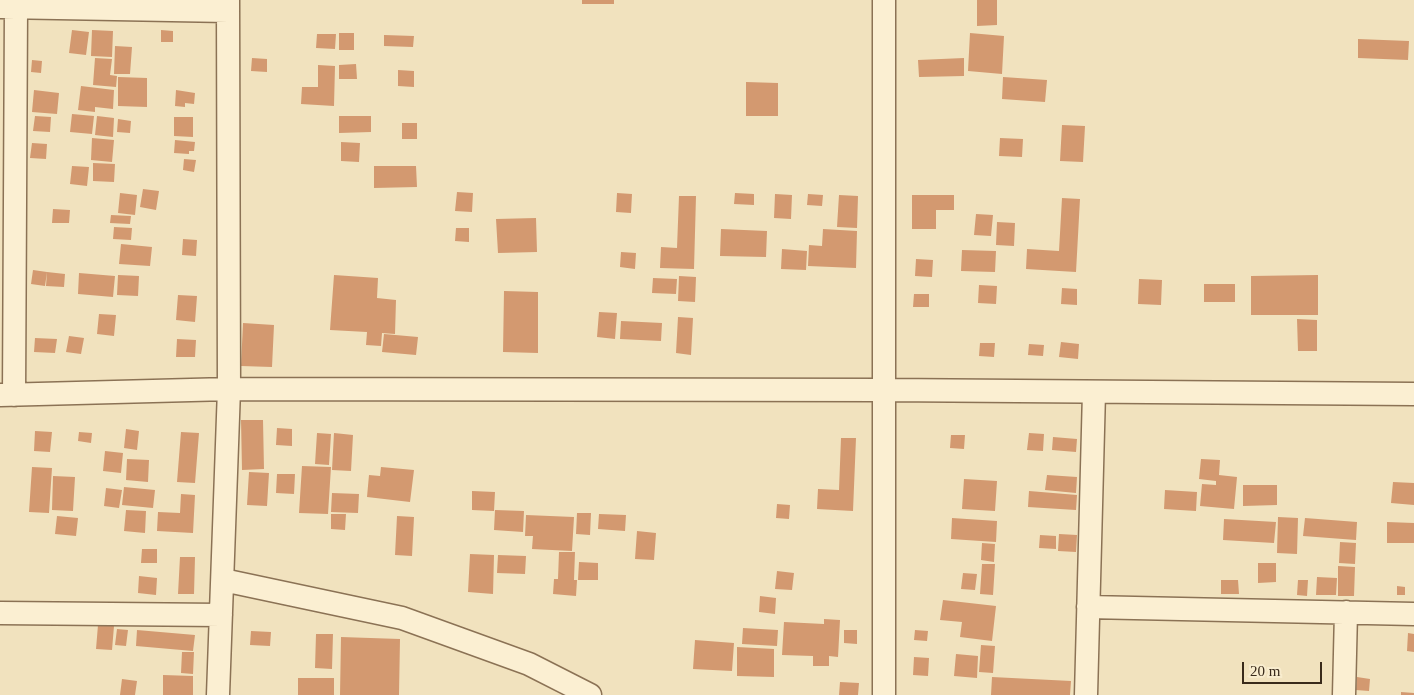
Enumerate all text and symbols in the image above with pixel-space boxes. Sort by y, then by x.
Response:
scale bar [1244,652,1324,684]
text: 20 m [1250,663,1280,679]

